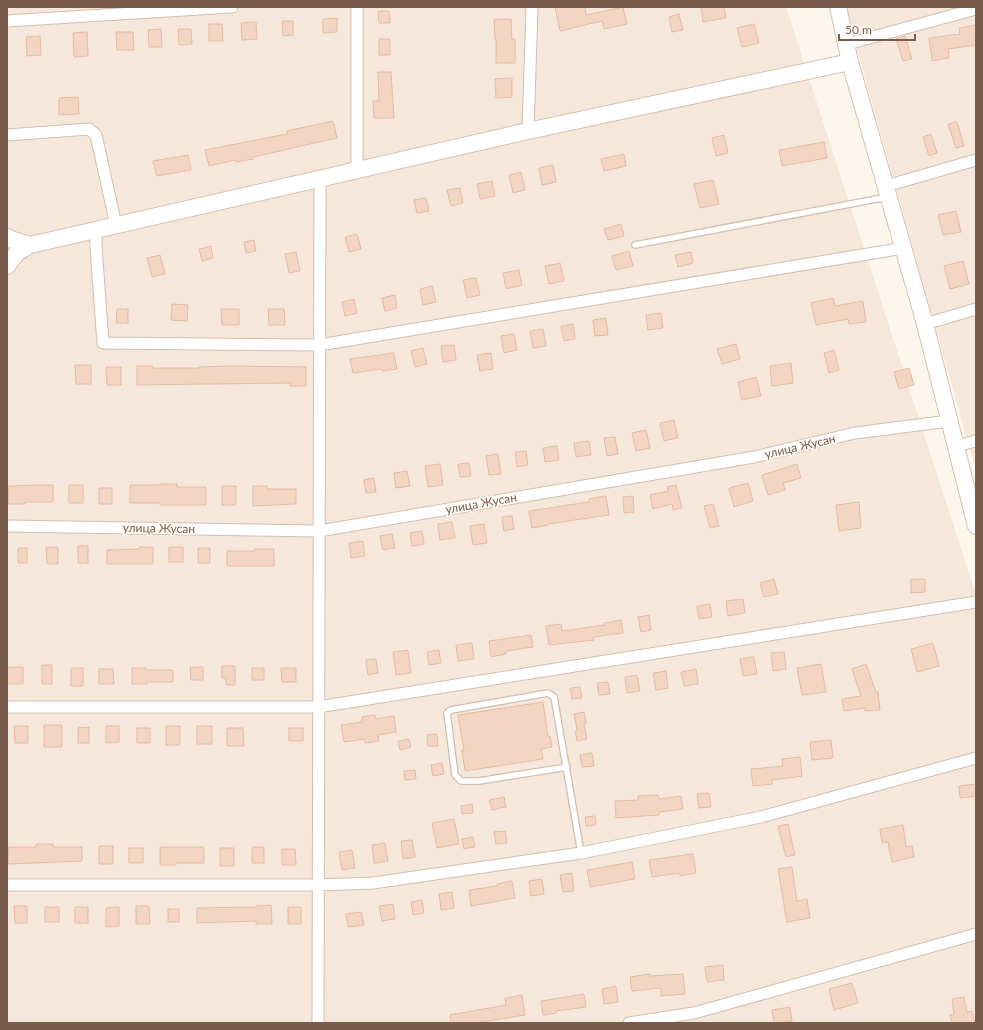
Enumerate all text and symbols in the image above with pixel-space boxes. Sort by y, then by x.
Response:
scale bar [839,16,915,42]
text: 50 m [845,22,872,37]
street label: улица Жусан [763,431,837,461]
street label: улица Жусан [444,489,518,517]
street label: улица Жусан [123,520,195,536]

